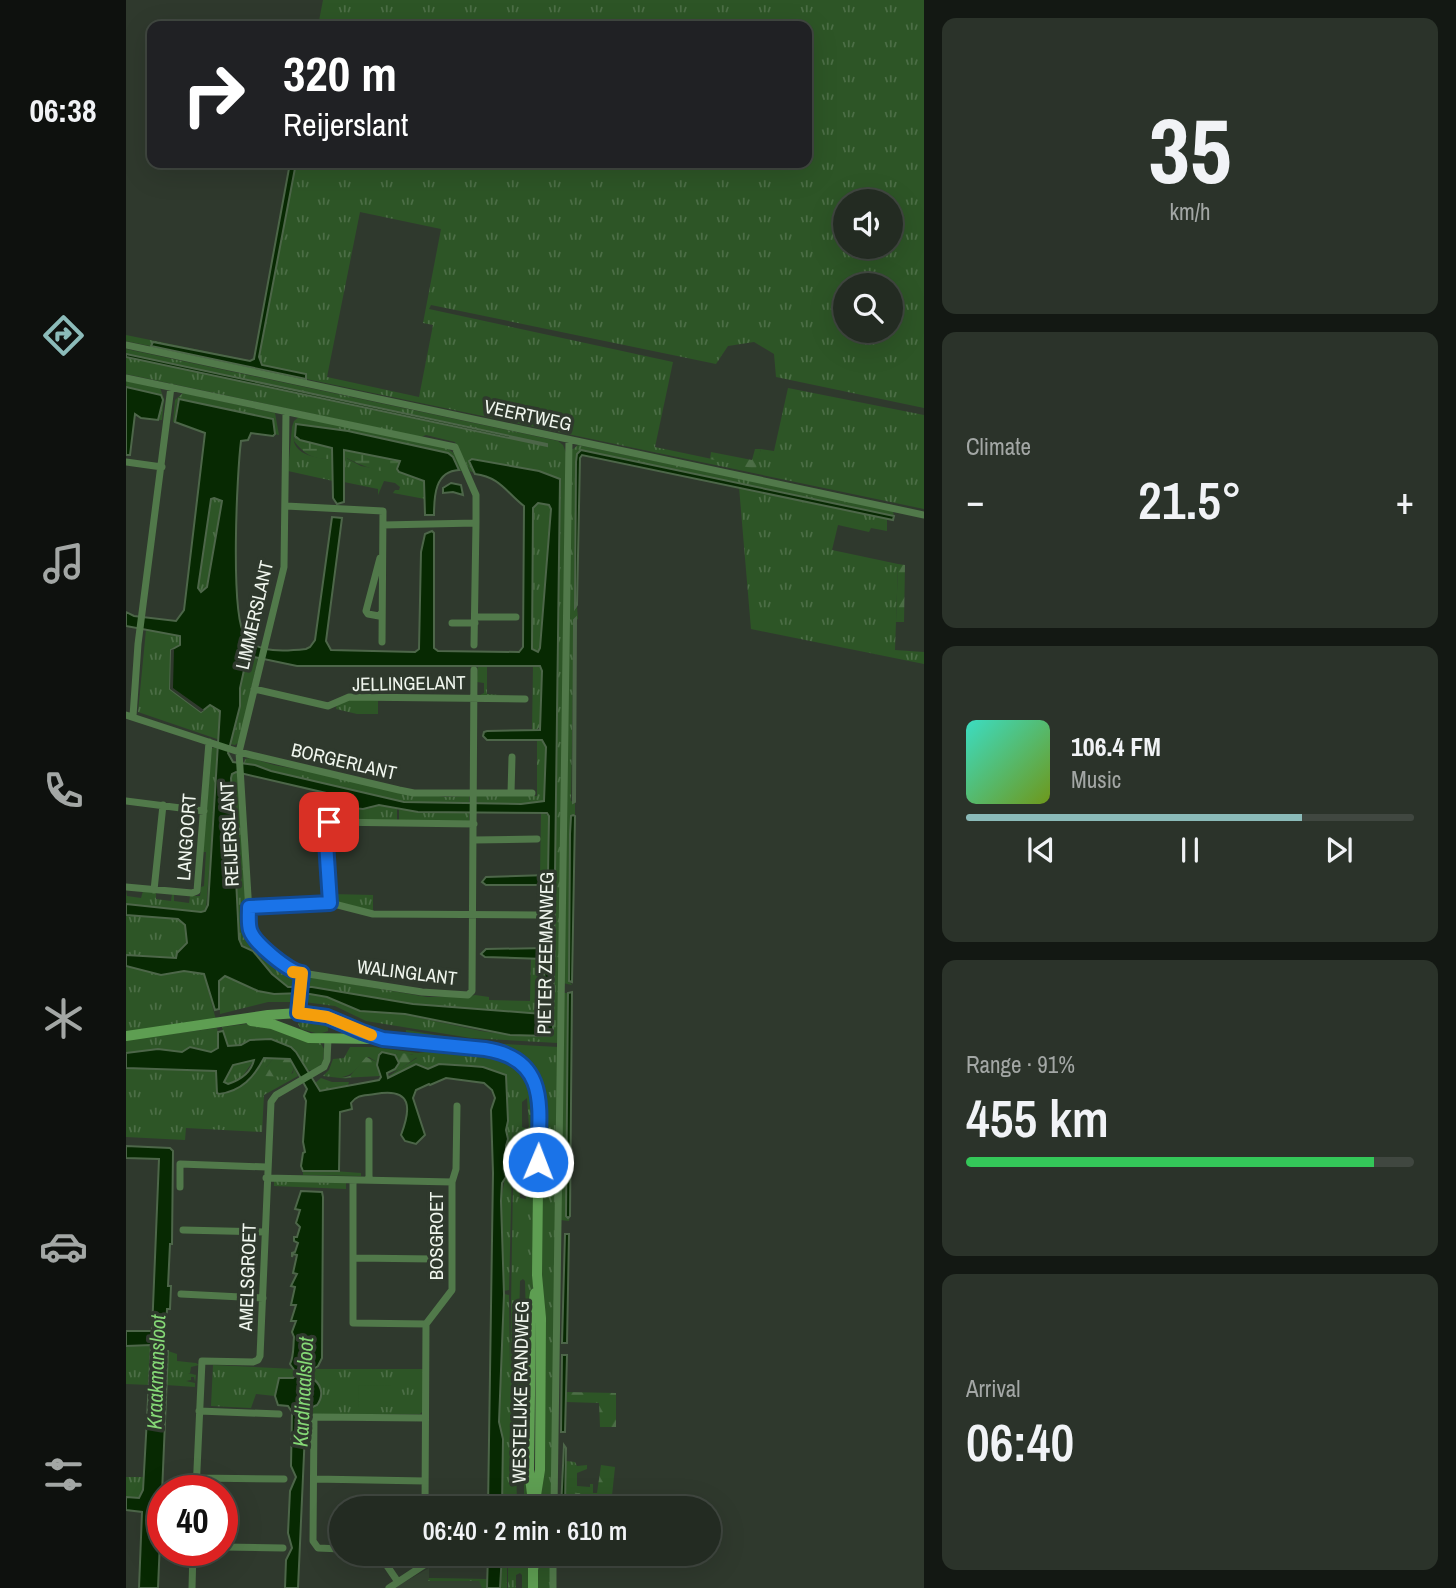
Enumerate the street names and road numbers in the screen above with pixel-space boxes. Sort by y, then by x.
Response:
street label: VEERTWEG [482,393,574,437]
street label: LIMMERSLANT [229,558,279,672]
street label: JELLINGELANT [352,669,466,697]
street label: BORGERLANT [289,736,400,786]
street label: REIJERSLANT [213,780,245,887]
street label: LANGOORT [170,792,202,881]
street label: PIETER ZEEMANWEG [531,871,559,1035]
street label: WALINGLANT [355,953,459,991]
street label: BOSGROET [423,1191,449,1280]
street label: AMELSGROET [232,1222,262,1333]
street label: WESTELIJKE RANDWEG [505,1300,535,1484]

